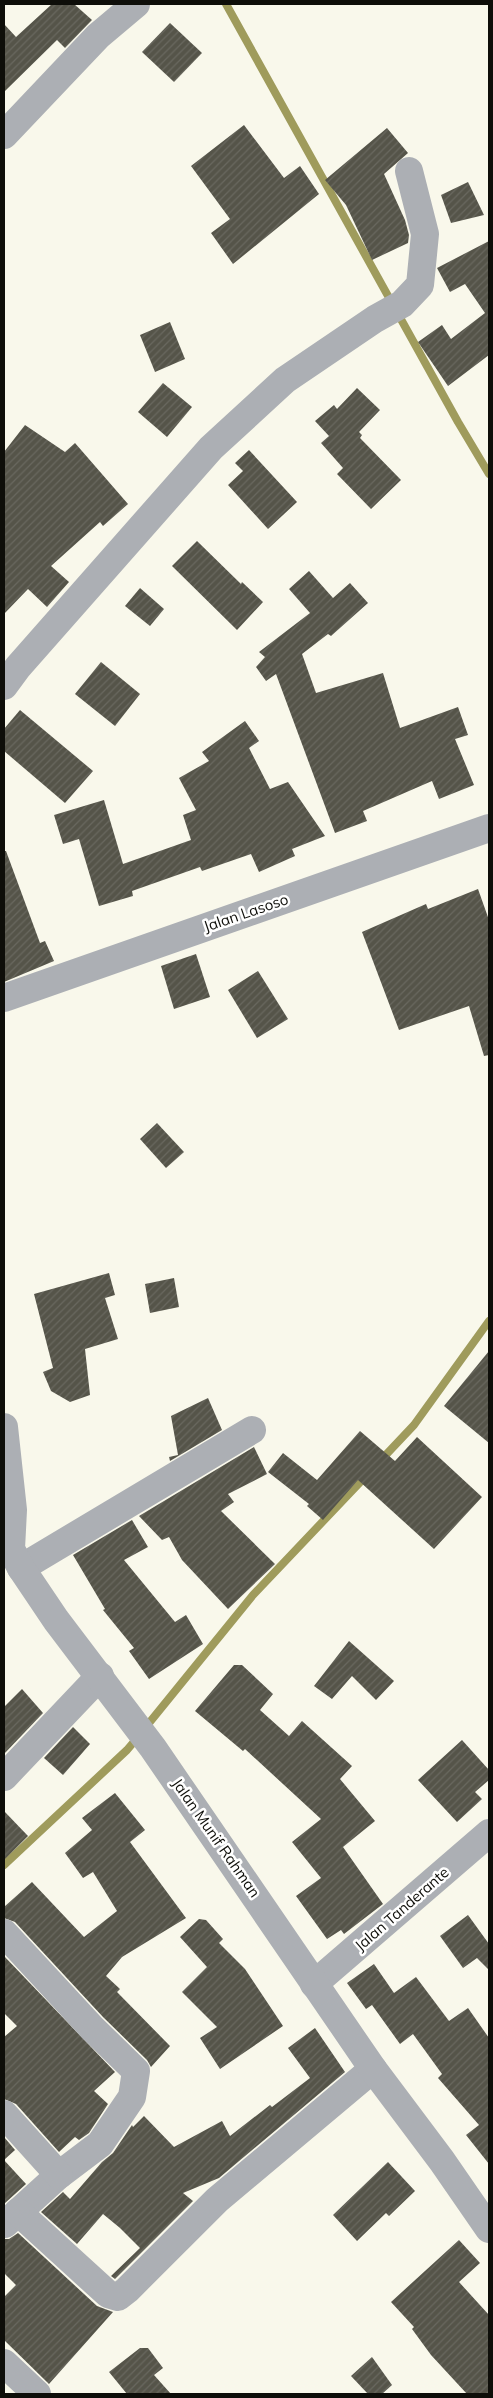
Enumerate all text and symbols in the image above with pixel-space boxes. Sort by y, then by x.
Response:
street label: Jalan Lasoso [201,889,291,936]
street label: Jalan Munif Rahman [168,1774,265,1901]
street label: Jalan Tanderante [351,1863,453,1955]

